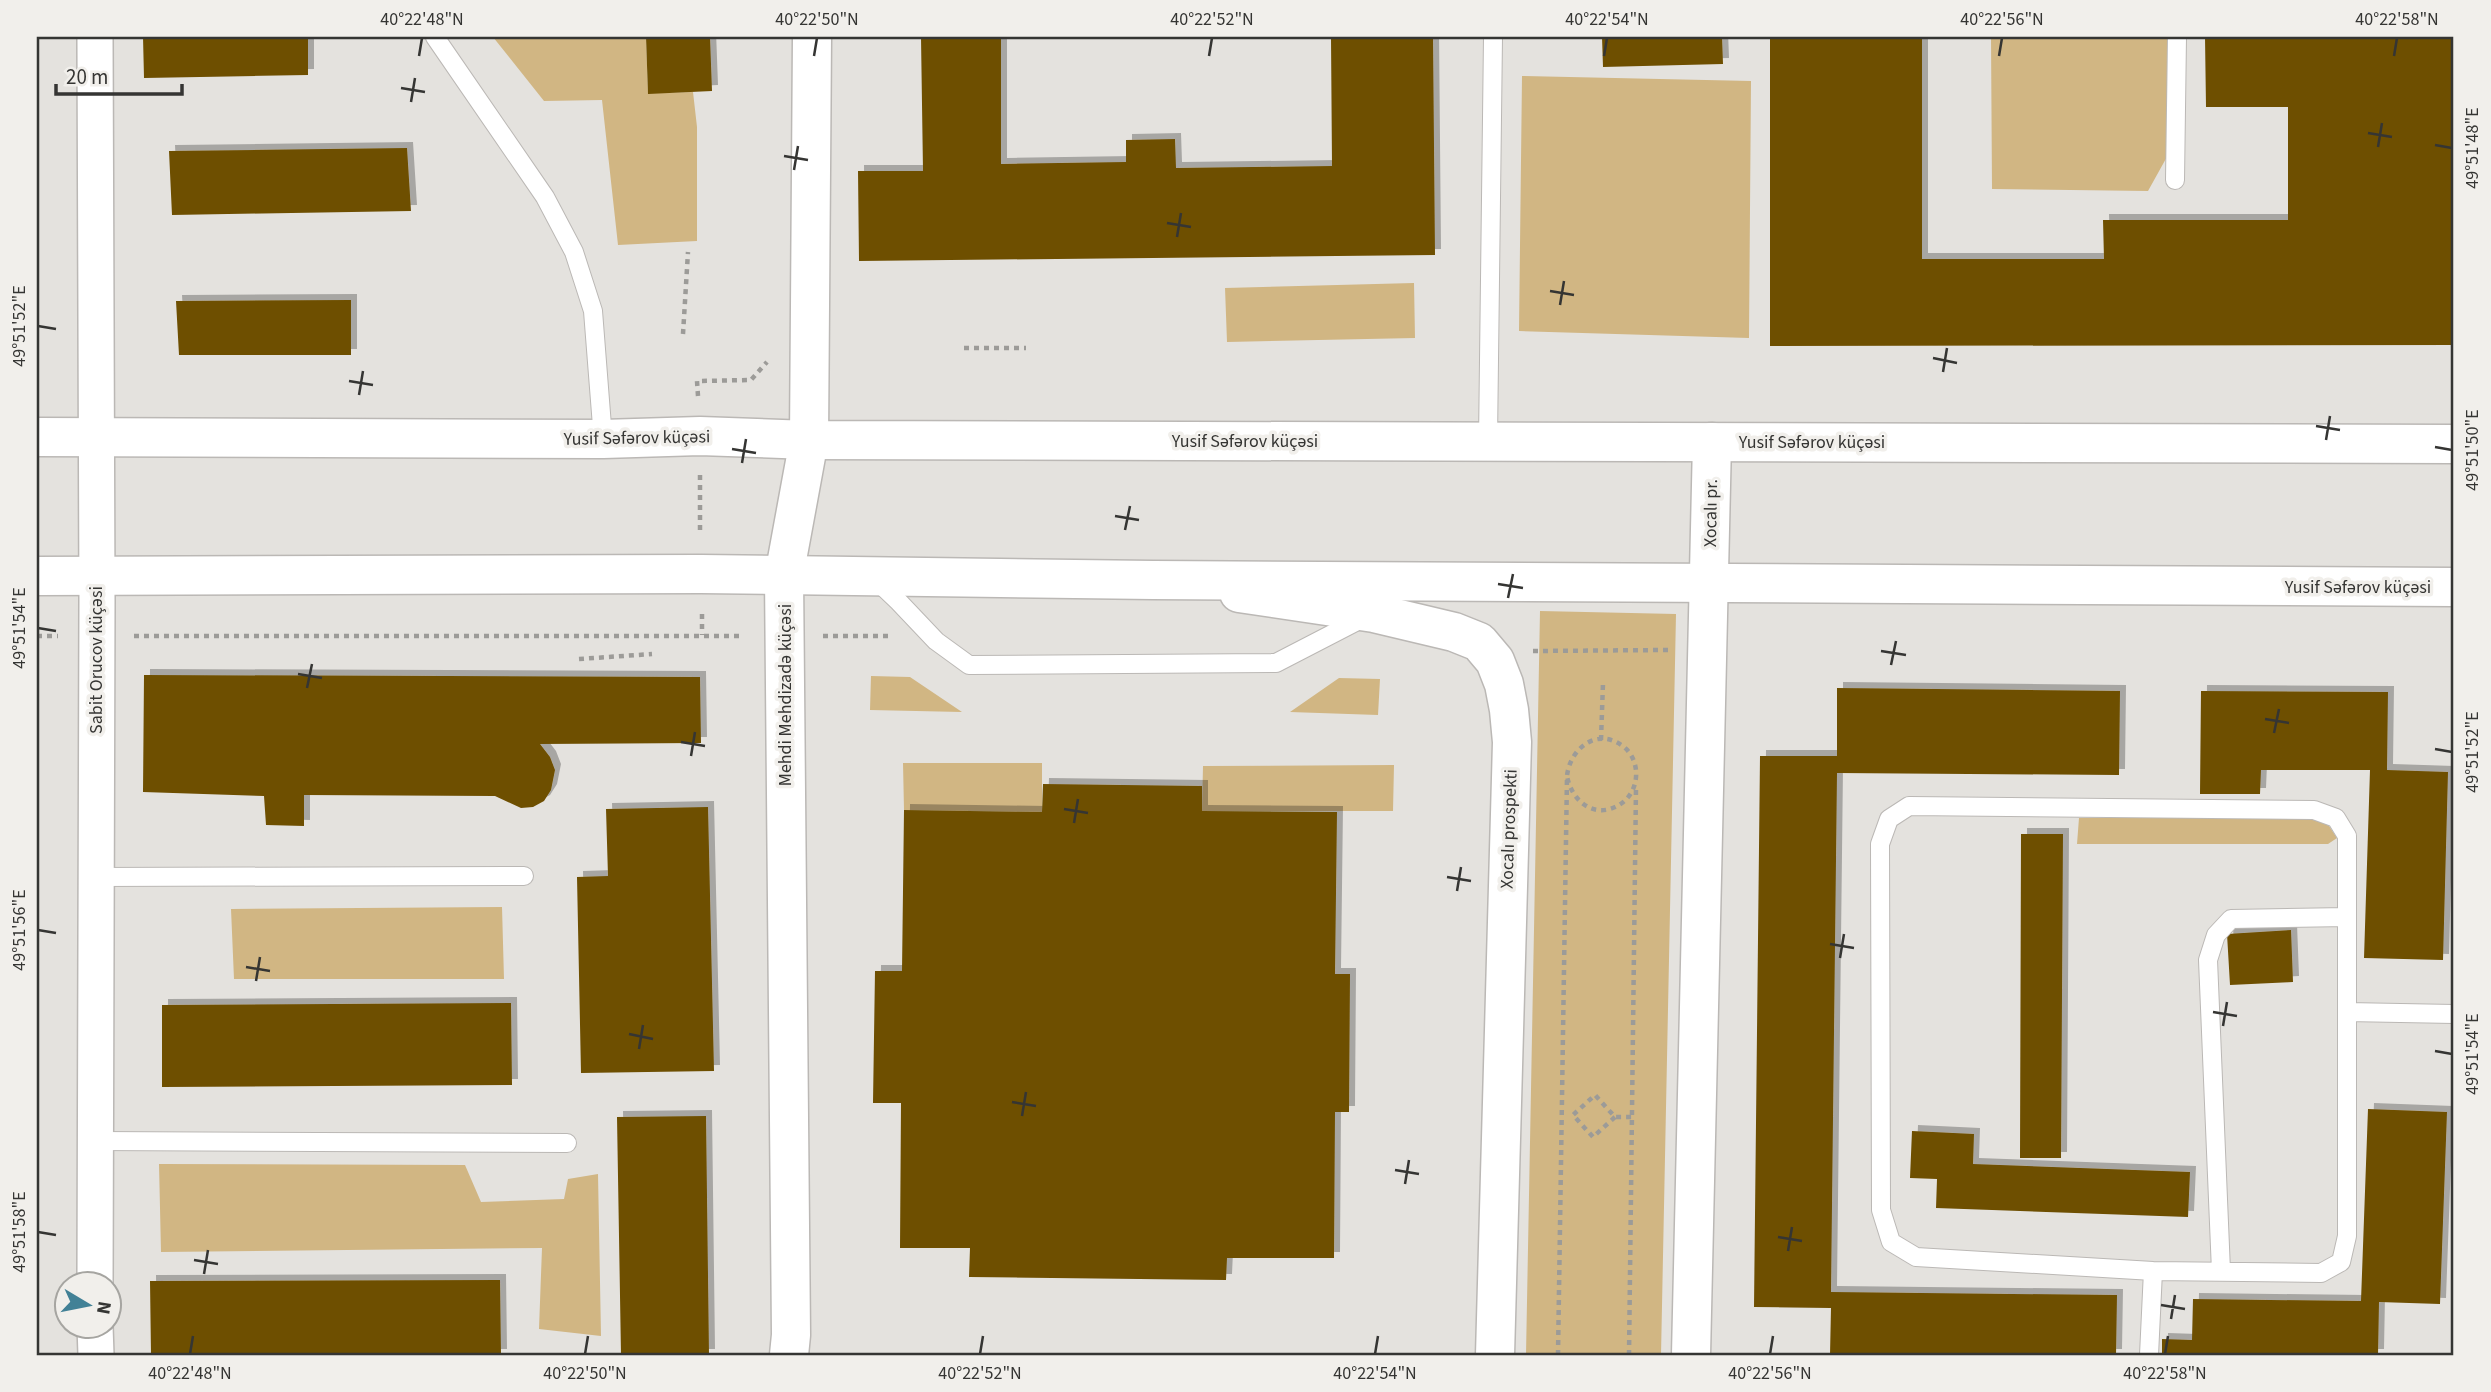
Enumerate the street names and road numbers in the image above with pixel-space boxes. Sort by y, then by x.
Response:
street label: Yusif Səfərov küçəsi [563,424,710,452]
street label: Yusif Səfərov küçəsi [1171,429,1318,454]
street label: Yusif Səfərov küçəsi [1738,430,1885,455]
street label: Xocalı pr. [1698,479,1724,547]
street label: Yusif Səfərov küçəsi [2284,575,2431,600]
street label: Sabit Orucov küçəsi [84,586,109,734]
street label: Mehdi Mehdizadə küçəsi [773,604,798,786]
street label: Xocalı prospekti [1494,769,1524,889]

